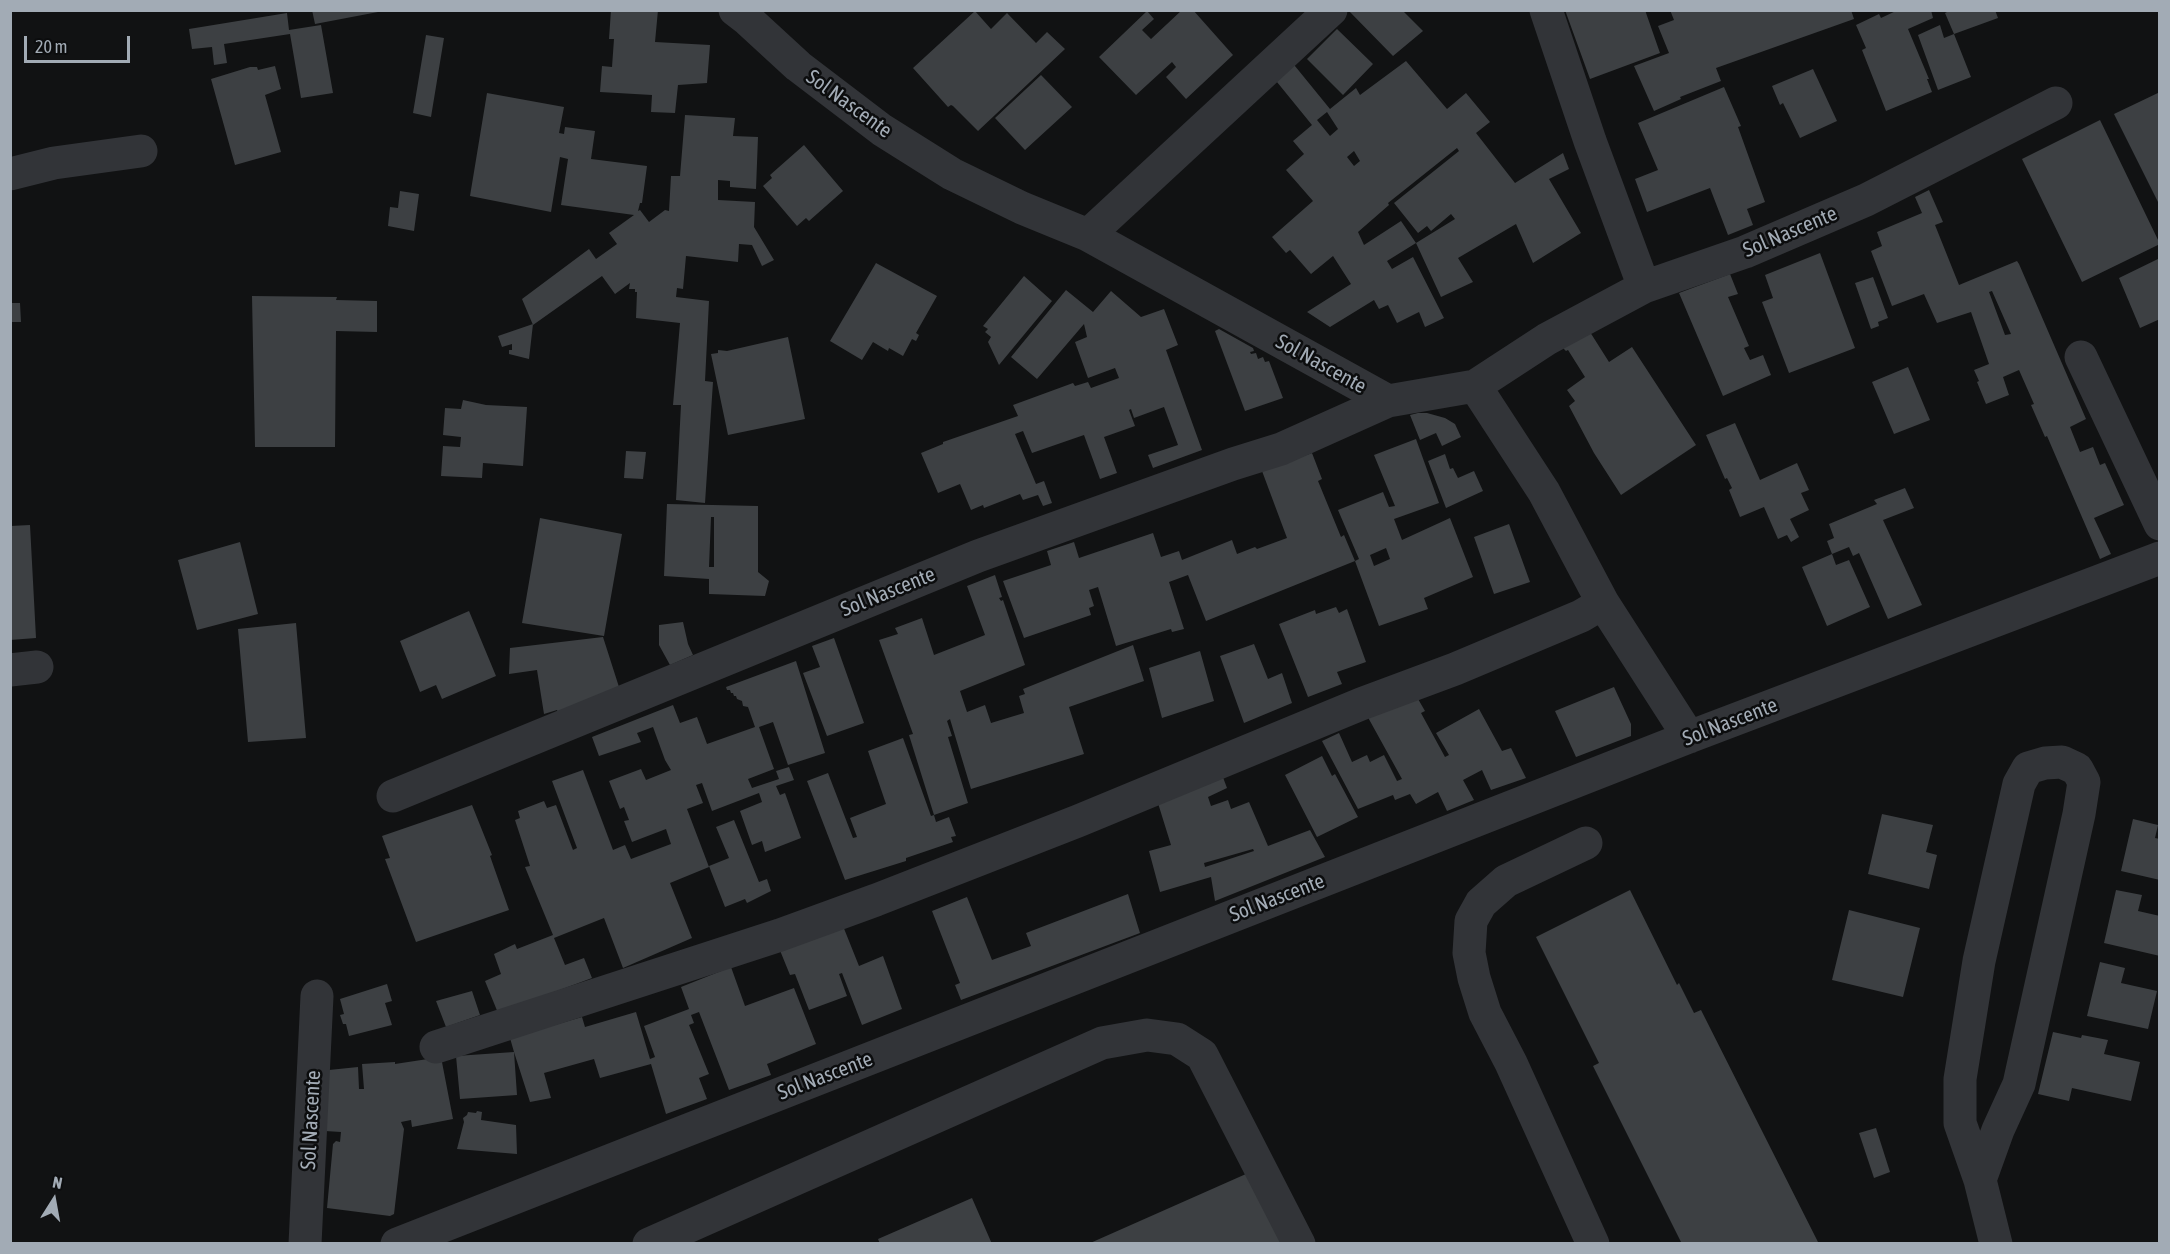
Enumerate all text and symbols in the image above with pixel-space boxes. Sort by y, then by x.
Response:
scale bar [27,24,134,62]
text: 20 m [35,36,67,57]
street label: Sol Nascente [801,65,897,143]
street label: Sol Nascente [1739,201,1841,263]
street label: Sol Nascente [1271,329,1371,399]
street label: Sol Nascente [837,562,939,622]
street label: Sol Nascente [1679,692,1781,752]
street label: Sol Nascente [1226,868,1328,928]
street label: Sol Nascente [774,1046,876,1106]
street label: Sol Nascente [296,1070,326,1170]
north arrow [24,1170,84,1230]
text: N [51,1173,64,1192]

